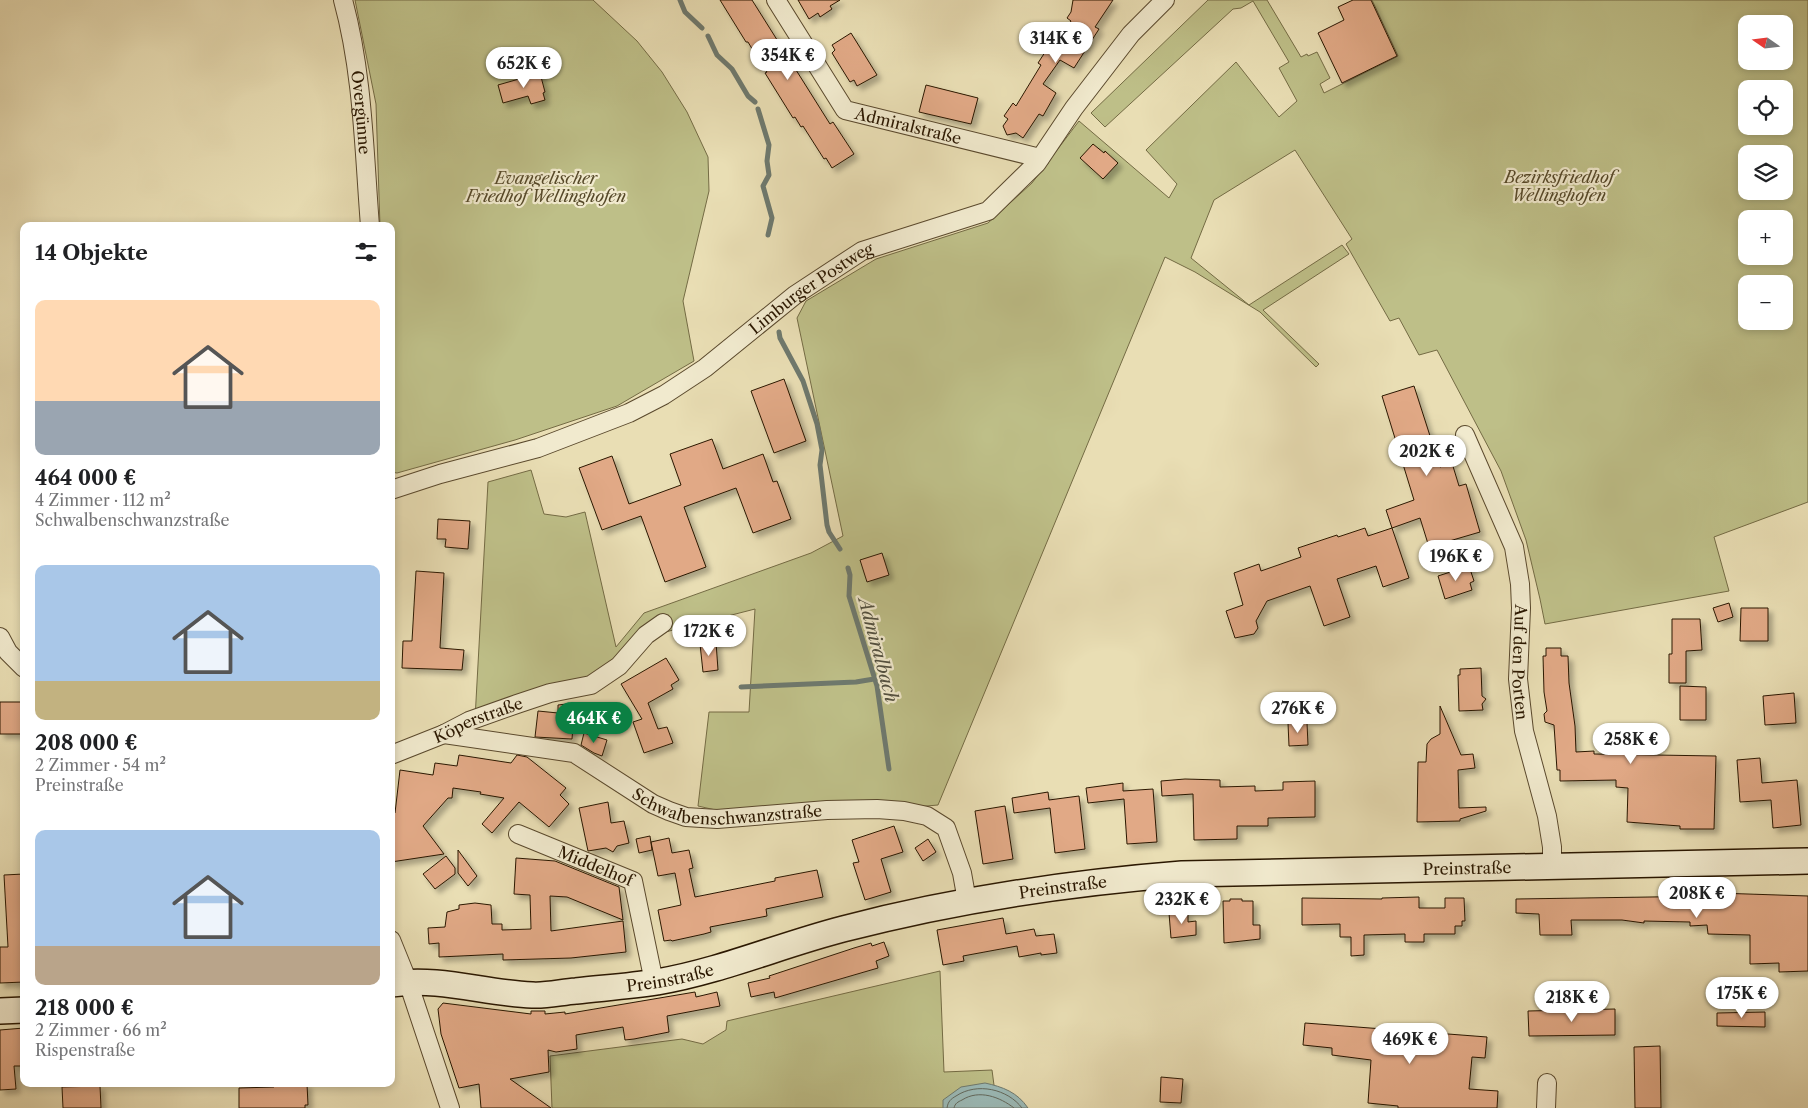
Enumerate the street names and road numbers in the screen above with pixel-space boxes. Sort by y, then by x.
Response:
street label: Overgünne [347,69,375,155]
street label: Admiralstraße [852,103,964,148]
street label: Limburger Postweg [745,238,876,338]
street label: Auf den Porten [1508,603,1533,721]
street label: Köperstraße [431,693,525,747]
street label: Schwalbenschwanzstraße [629,783,823,829]
street label: Middelhof [555,841,639,891]
street label: Preinstraße [1422,857,1512,879]
street label: Preinstraße [1017,871,1108,903]
street label: Preinstraße [625,959,716,996]

